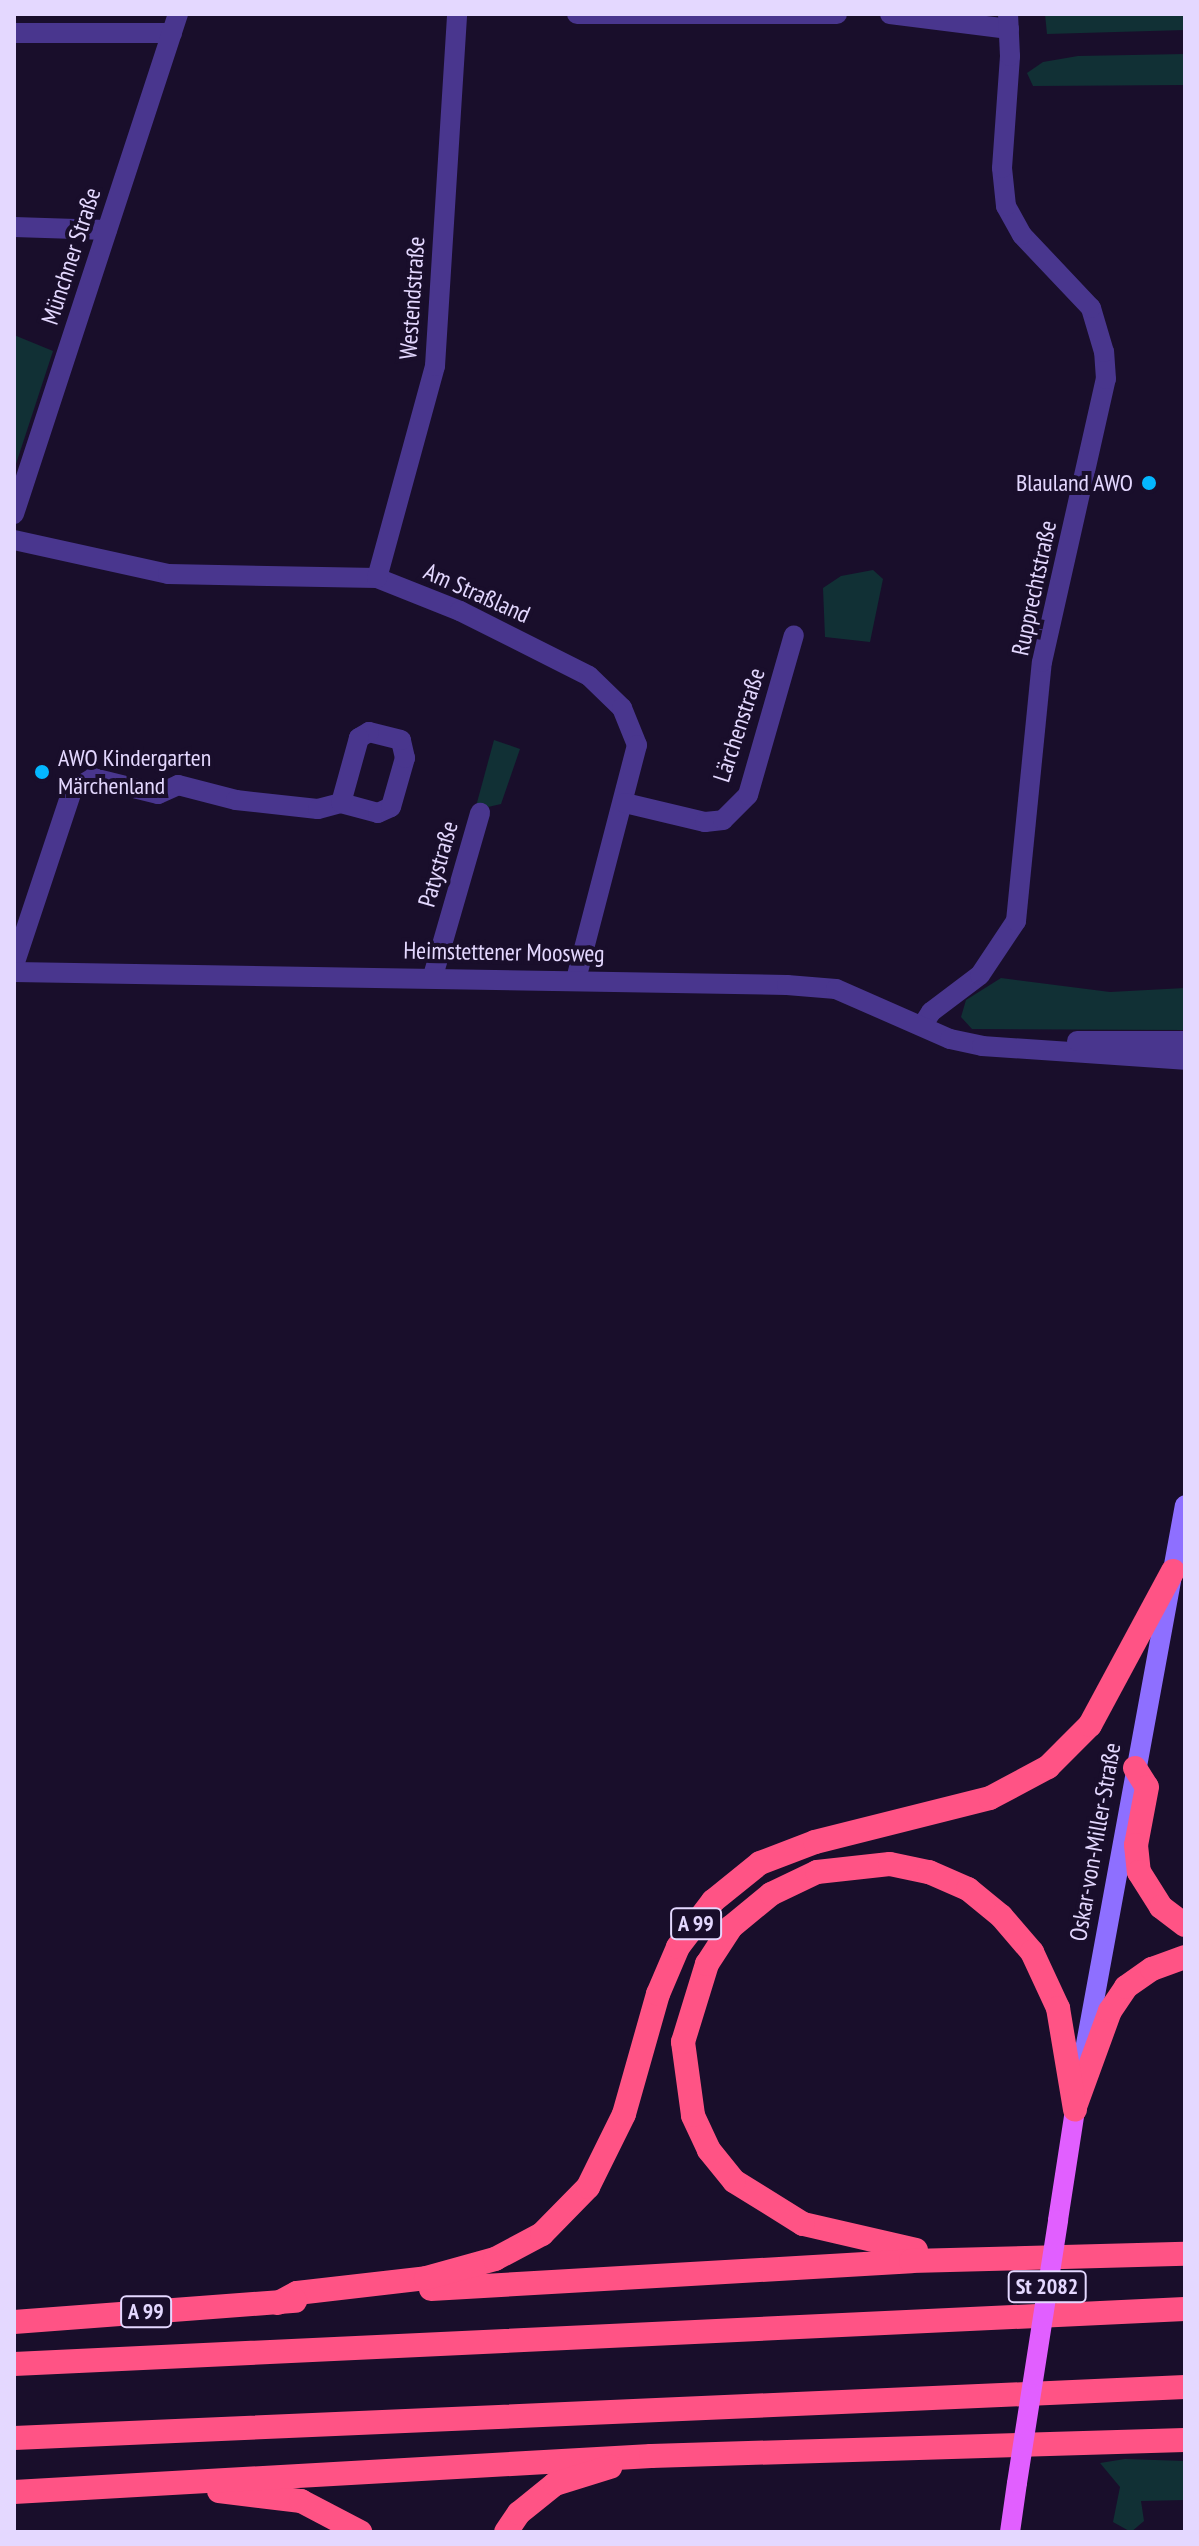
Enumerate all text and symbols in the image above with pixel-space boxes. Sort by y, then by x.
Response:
street label: Münchner Straße [35,184,107,328]
street label: Westendstraße [393,236,431,360]
place label: Blauland AWO [1015,469,1133,497]
marker: Blauland AWO [1140,474,1158,492]
street label: Rupprechtstraße [1006,518,1062,658]
street label: Am Straßland [420,557,534,629]
street label: Lärchenstraße [707,664,771,786]
place label: AWO Kindergarten Märchenland [58,744,211,800]
marker: AWO Kindergarten Märchenland [33,763,51,781]
street label: Patystraße [412,818,464,910]
street label: Heimstettener Moosweg [403,936,605,968]
street label: Oskar-von-Miller-Straße [1063,1741,1127,1943]
road number: A 99 [668,1906,724,1942]
road number: St 2082 [1007,2269,1087,2305]
road number: A 99 [118,2294,174,2330]

